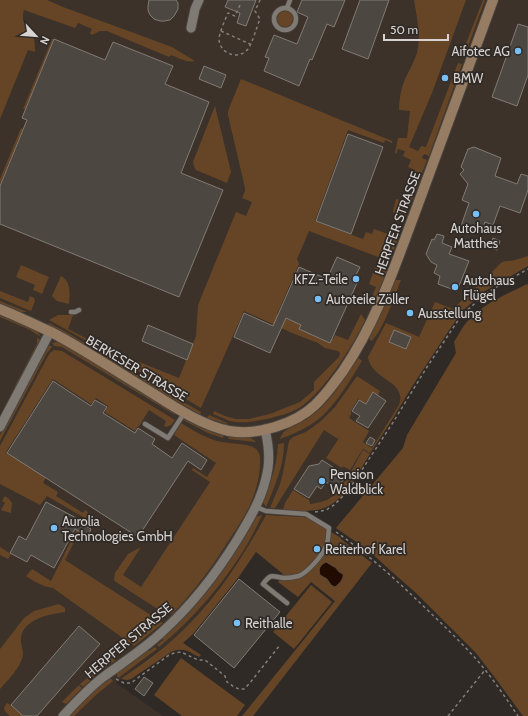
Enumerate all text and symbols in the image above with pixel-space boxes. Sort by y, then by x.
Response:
north arrow [16,16,56,56]
scale bar [384,16,448,42]
text: 50 m [390,22,418,37]
text: N [37,34,53,47]
place label: Aifotec AG [452,43,510,59]
marker: Aifotec AG [513,46,523,56]
place label: BMW [453,70,484,86]
marker: BMW [440,73,450,83]
street label: HERPFER STRASSE [371,169,423,277]
marker: Autohaus Matthes [471,209,481,219]
place label: Autohaus Matthes [450,220,502,251]
place label: KFZ.-Teile [294,271,348,287]
place label: Autohaus Flügel [463,272,515,303]
marker: KFZ.-Teile [351,274,361,284]
marker: Autohaus Flügel [450,282,460,292]
place label: Autoteile Zöller [326,291,410,307]
marker: Autoteile Zöller [313,294,323,304]
place label: Ausstellung [418,305,482,321]
marker: Ausstellung [405,308,415,318]
street label: BERKESER STRASSE [83,331,191,405]
place label: Pension Waldblick [330,466,383,497]
marker: Pension Waldblick [317,476,327,486]
place label: Aurolia Technologies GmbH [62,513,173,544]
marker: Aurolia Technologies GmbH [49,523,59,533]
place label: Reiterhof Karel [325,541,406,557]
marker: Reiterhof Karel [312,544,322,554]
street label: HERPFER STRASSE [81,599,175,681]
place label: Reithalle [245,615,293,631]
marker: Reithalle [232,618,242,628]

